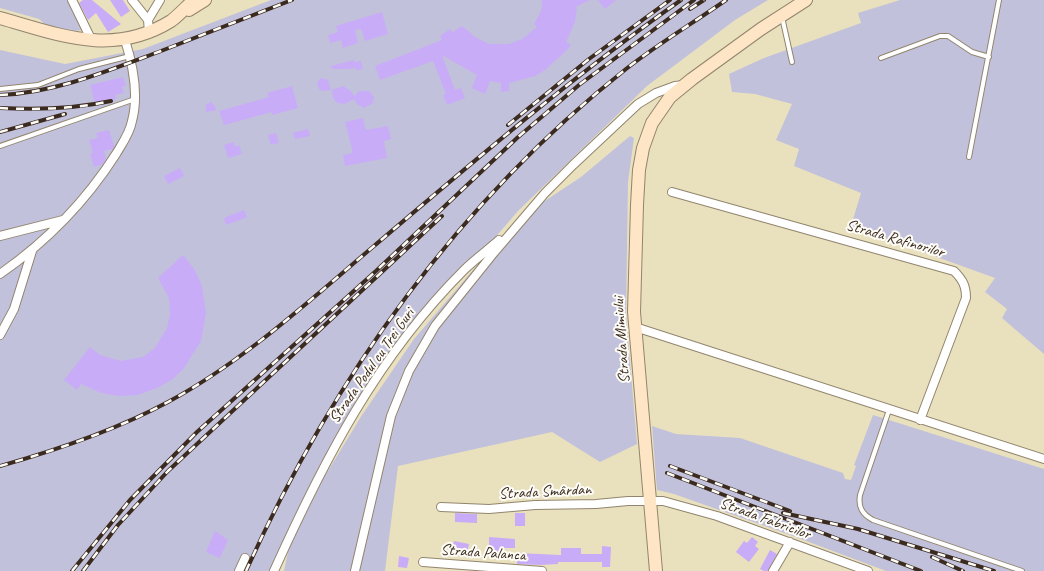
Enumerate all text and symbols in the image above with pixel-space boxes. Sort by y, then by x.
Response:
street label: Strada Rafinorilor [844,216,946,262]
street label: Strada Mimiului [609,296,635,384]
street label: Strada Podul cu Trei Guri [325,305,419,427]
street label: Strada Smârdan [498,480,592,504]
street label: Strada Fabricilor [717,494,813,544]
street label: Strada Palanca [440,540,526,566]

